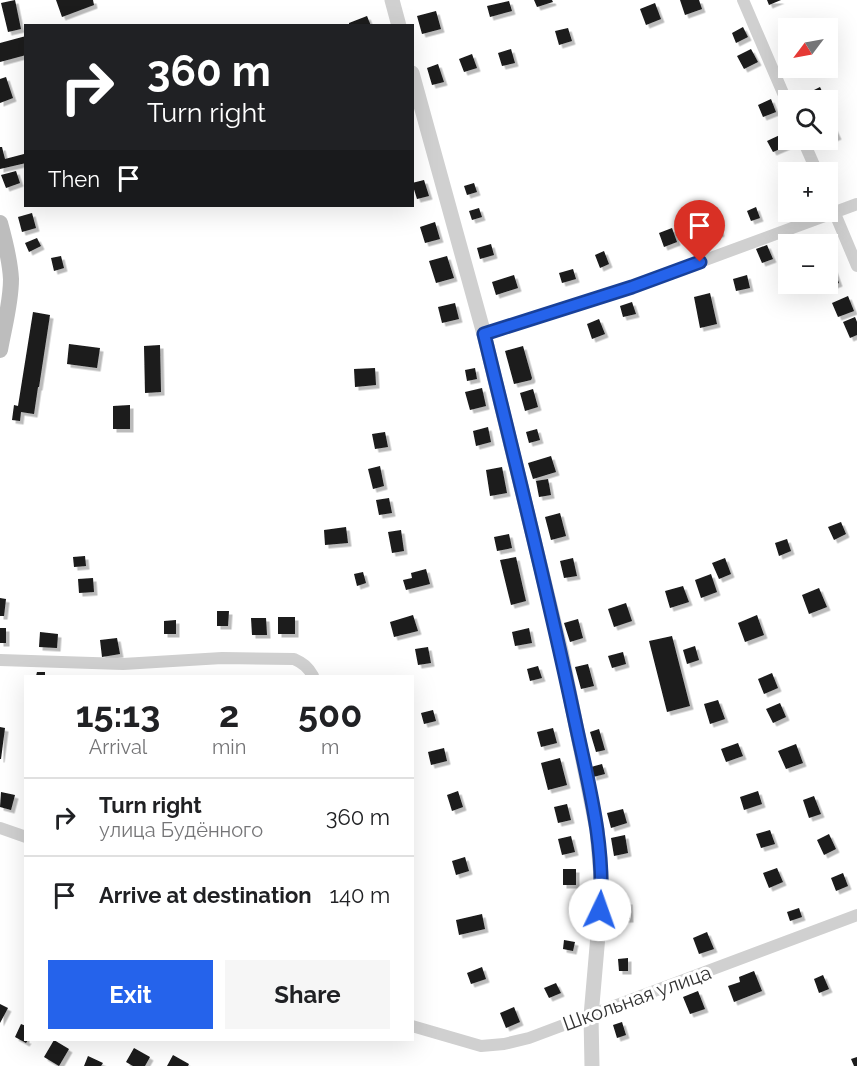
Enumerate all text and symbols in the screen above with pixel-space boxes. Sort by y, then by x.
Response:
north arrow [778,18,838,78]
map controls [778,18,838,294]
text: 360 m [147,47,271,96]
icon: right [48,48,126,126]
button: search [778,90,838,150]
text: Turn right [147,97,266,128]
icon: arrive [112,162,145,195]
button: + [778,162,838,222]
text: Then [48,166,100,192]
pin [674,200,725,262]
icon: arrive [683,209,716,242]
button: − [778,234,838,294]
text: 15:13 [76,693,160,735]
text: 2 [219,693,239,735]
text: 500 [298,693,362,735]
text: Arrival [89,735,147,759]
text: min [212,735,246,759]
text: m [321,735,339,759]
text: Turn right [99,792,202,818]
icon: right [48,801,81,834]
text: 360 m [326,804,390,830]
text: улица Будённого [99,818,263,842]
position arrow [568,878,632,942]
icon: arrive [48,879,81,912]
text: Arrive at destination [99,882,312,908]
text: 140 m [330,882,390,908]
button: Exit [48,960,213,1029]
button: Share [225,960,390,1029]
street label: Школьная улица [560,960,714,1036]

